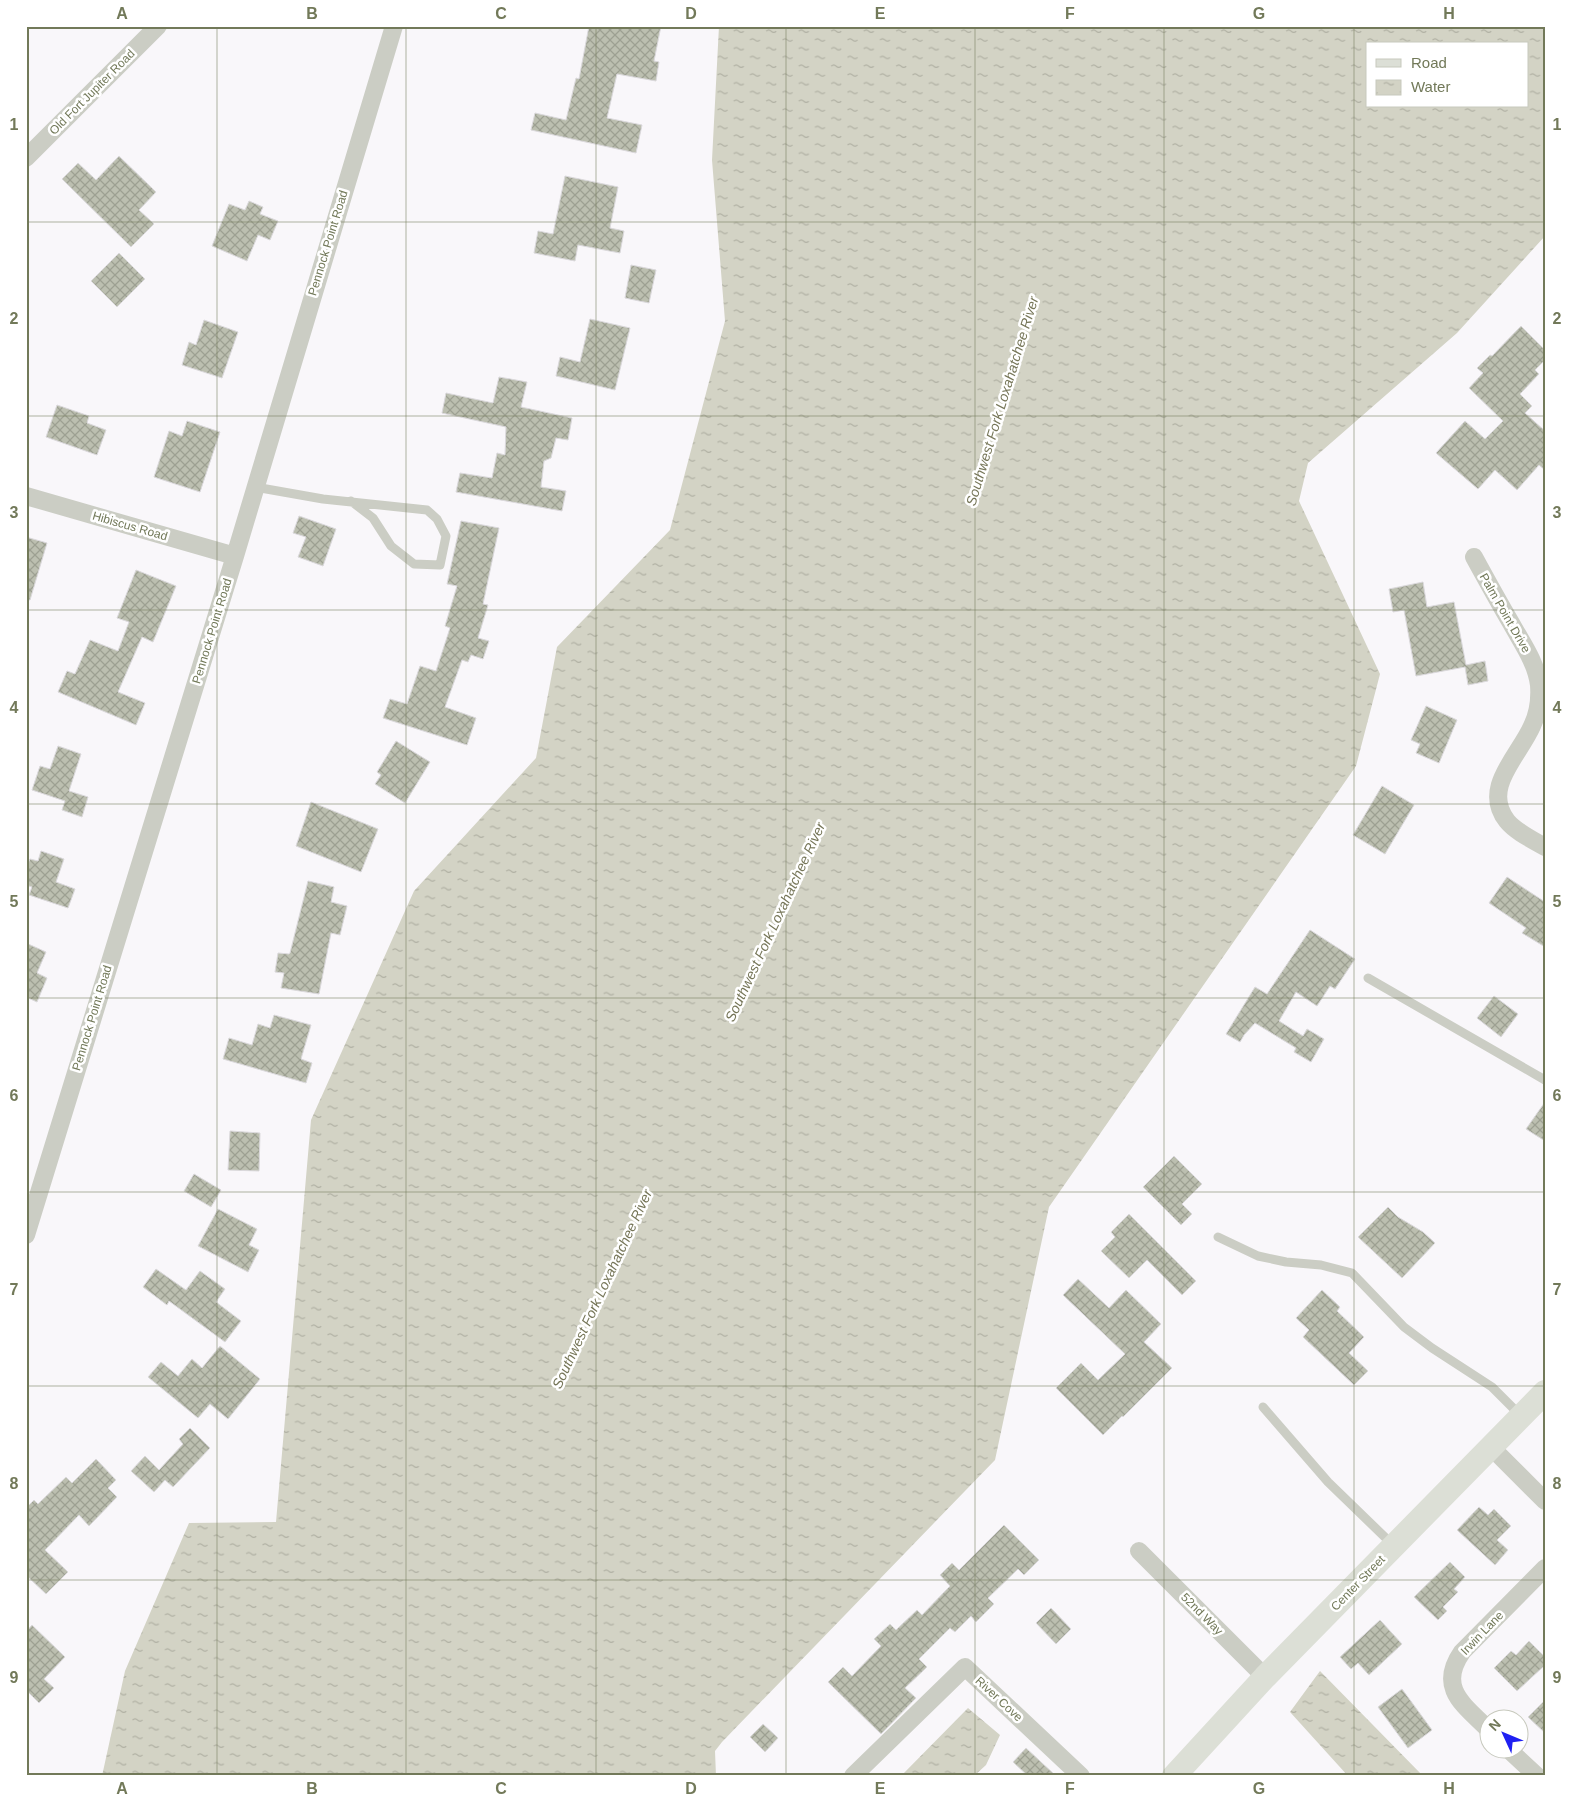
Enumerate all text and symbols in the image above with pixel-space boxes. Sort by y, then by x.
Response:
text: A [116,5,128,22]
text: B [306,5,318,22]
text: C [495,5,507,22]
text: D [685,5,697,22]
text: E [875,5,886,22]
text: F [1065,5,1075,22]
text: G [1253,5,1265,22]
text: H [1443,5,1455,22]
legend [1366,42,1528,108]
street label: Old Fort Jupiter Road [46,46,138,138]
text: Road [1411,54,1447,71]
text: Water [1411,78,1450,95]
text: 1 [10,116,19,133]
text: 1 [1553,116,1562,133]
street label: Pennock Point Road [305,189,351,297]
water label: Southwest Fork Loxahatchee River [962,293,1042,508]
text: 2 [10,310,19,327]
text: 2 [1553,310,1562,327]
text: 3 [10,504,19,521]
text: 3 [1553,504,1562,521]
street label: Hibiscus Road [91,509,169,543]
street label: Palm Point Drive [1477,571,1534,655]
street label: Pennock Point Road [189,577,235,685]
text: 4 [10,699,19,716]
text: 4 [1553,699,1562,716]
water label: Southwest Fork Loxahatchee River [722,819,829,1024]
text: 5 [10,893,19,910]
text: 5 [1553,893,1562,910]
street label: Pennock Point Road [69,964,115,1072]
text: 6 [10,1087,19,1104]
text: 6 [1553,1087,1562,1104]
water label: Southwest Fork Loxahatchee River [549,1186,656,1391]
text: 7 [10,1281,19,1298]
text: 7 [1553,1281,1562,1298]
text: 8 [10,1475,19,1492]
text: 8 [1553,1475,1562,1492]
street label: Center Street [1328,1552,1388,1614]
street label: 52nd Way [1178,1590,1226,1638]
street label: Irwin Lane [1458,1608,1506,1658]
text: 9 [10,1669,19,1686]
text: 9 [1553,1669,1562,1686]
street label: River Cove [973,1674,1026,1725]
north arrow [1478,1710,1528,1760]
text: N [1485,1716,1504,1734]
text: A [116,1780,128,1797]
text: B [306,1780,318,1797]
text: C [495,1780,507,1797]
text: D [685,1780,697,1797]
text: E [875,1780,886,1797]
text: F [1065,1780,1075,1797]
text: G [1253,1780,1265,1797]
text: H [1443,1780,1455,1797]

